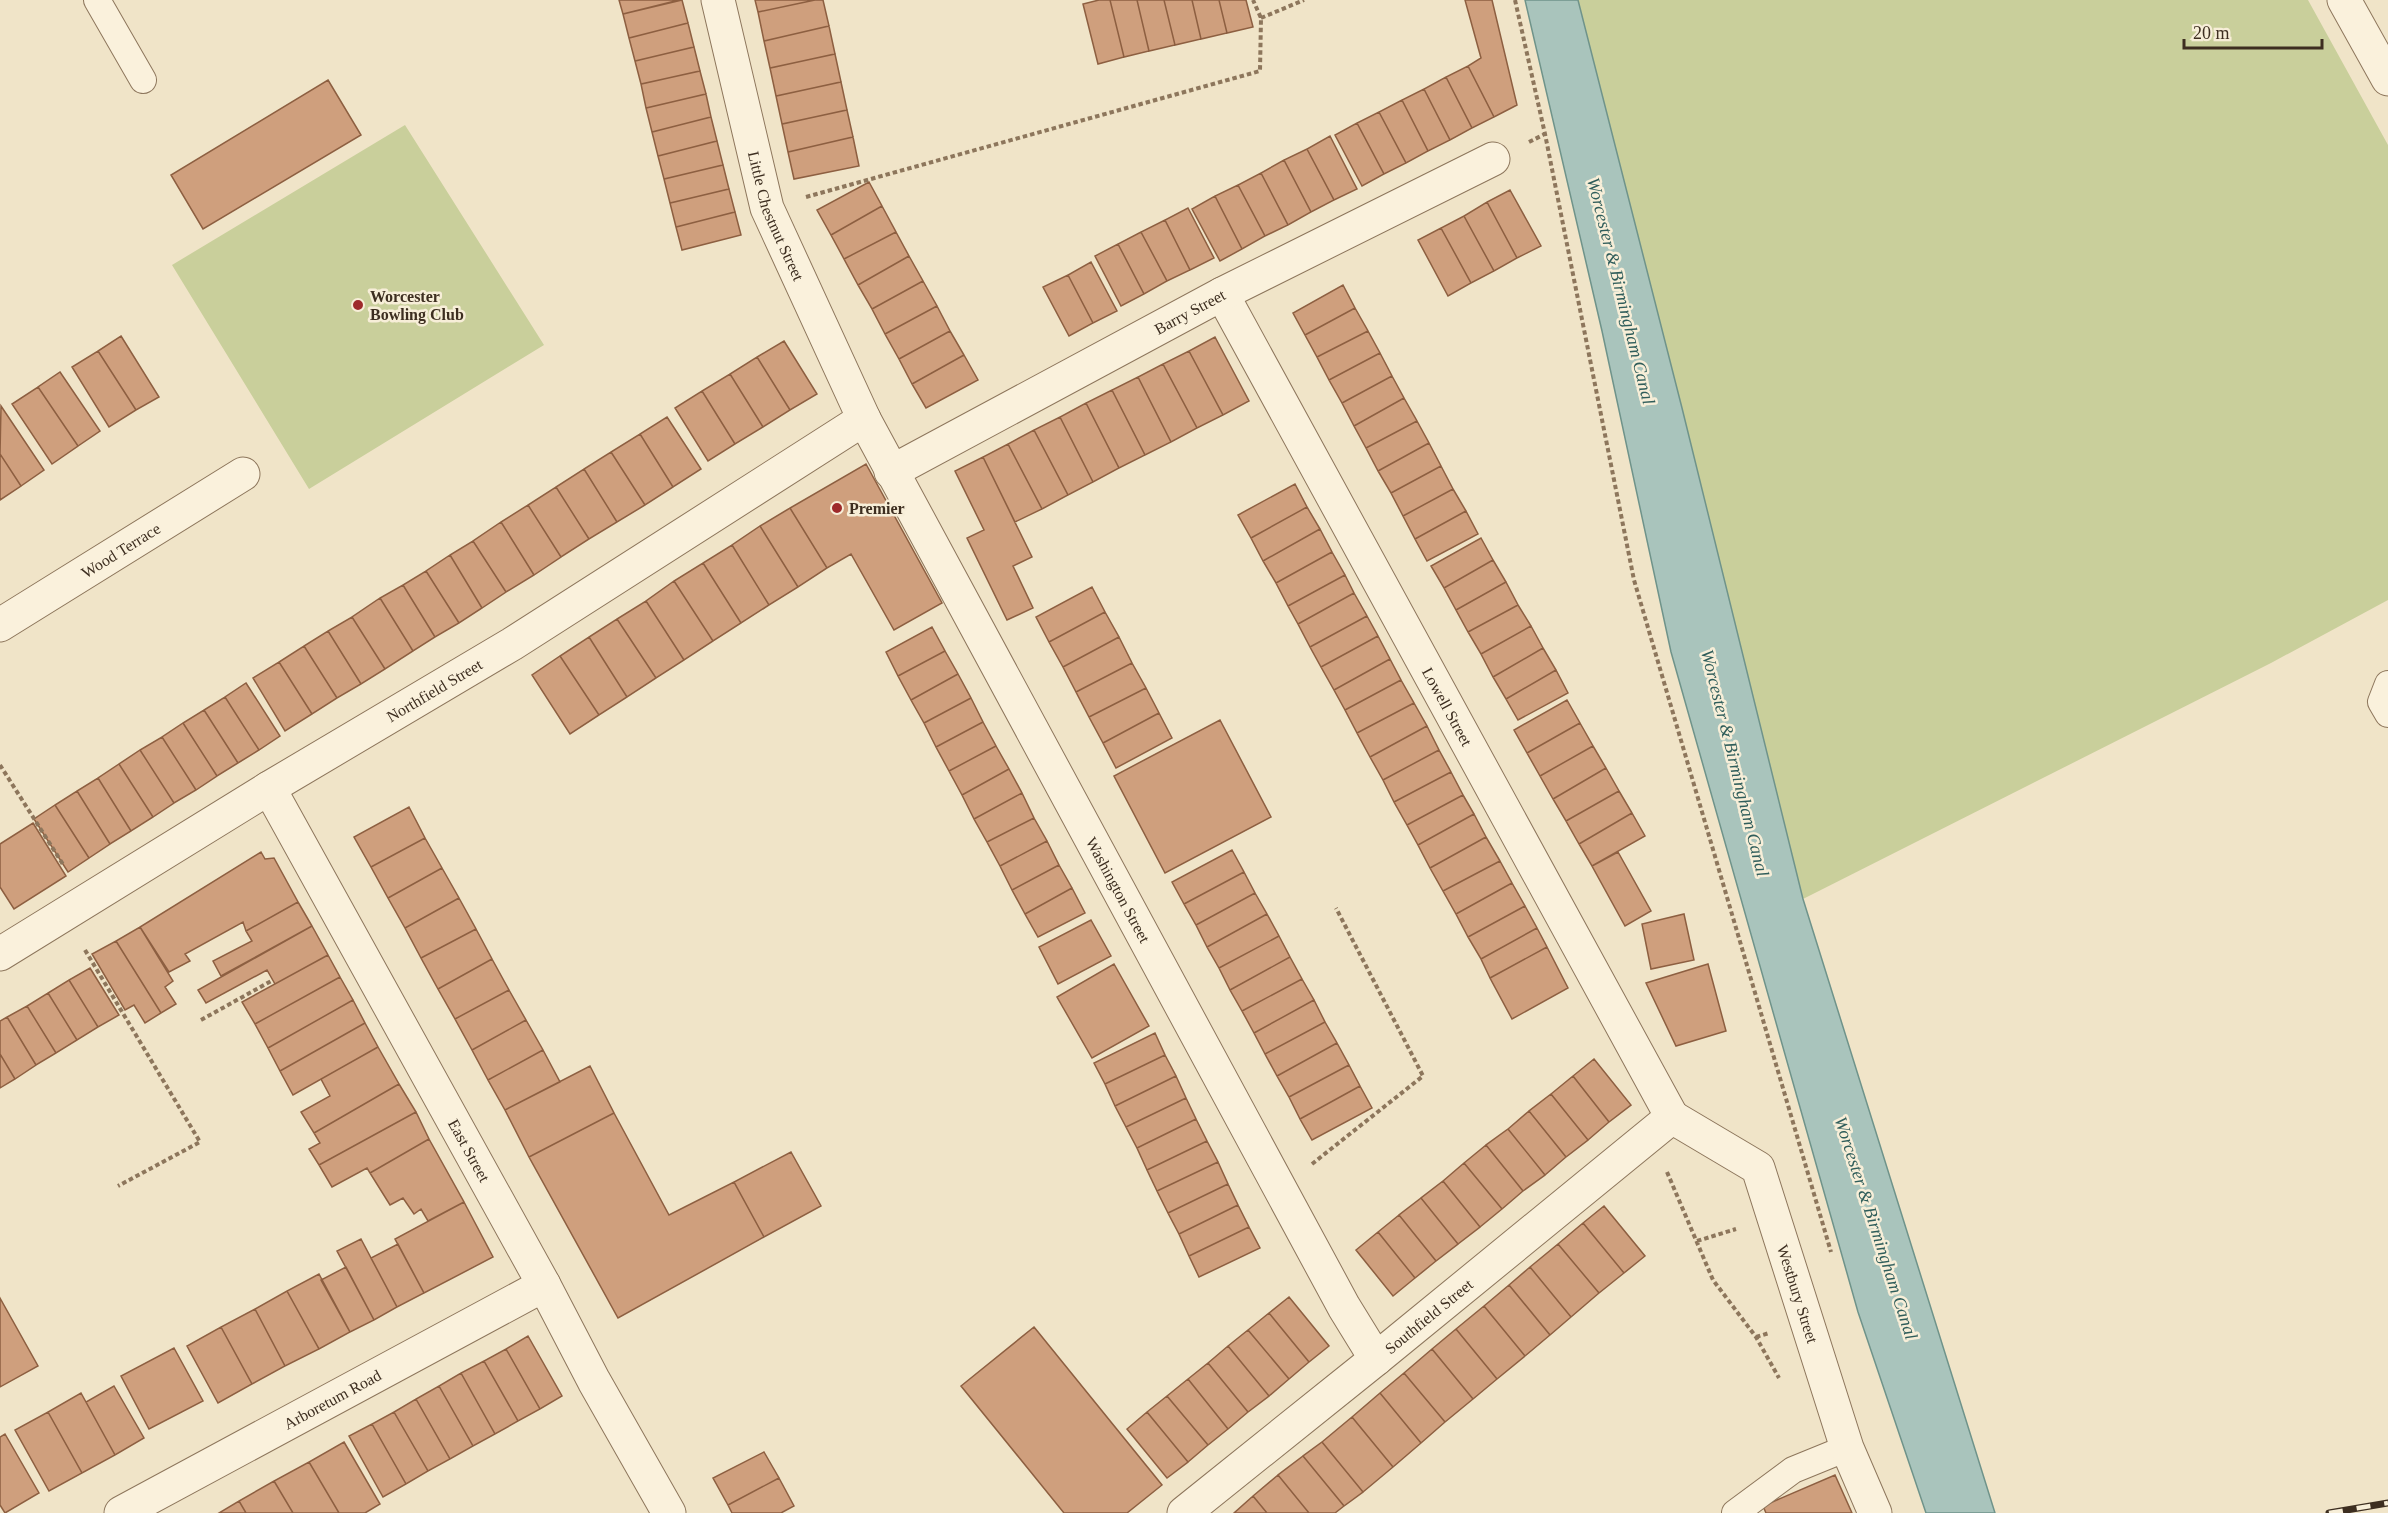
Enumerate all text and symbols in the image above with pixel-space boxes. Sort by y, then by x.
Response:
scale bar [2184,12,2322,50]
text: 20 m [2193,23,2230,43]
street label: Little Chestnut Street [745,150,807,284]
water label: Worcester & Birmingham Canal [1583,175,1659,407]
street label: Barry Street [1152,286,1229,338]
place label: Worcester Bowling Club [370,288,464,324]
marker: Worcester Bowling Club [351,298,365,312]
place label: Premier [849,500,905,517]
marker: Premier [830,501,844,515]
street label: Wood Terrace [78,520,163,581]
water label: Worcester & Birmingham Canal [1697,647,1773,879]
street label: Northfield Street [384,655,486,725]
street label: Lowell Street [1419,664,1476,749]
street label: Washington Street [1083,834,1154,946]
water label: Worcester & Birmingham Canal [1830,1114,1922,1342]
street label: East Street [445,1116,493,1185]
street label: Westbury Street [1774,1243,1821,1346]
street label: Southfield Street [1382,1275,1476,1357]
street label: Arboretum Road [281,1366,384,1433]

